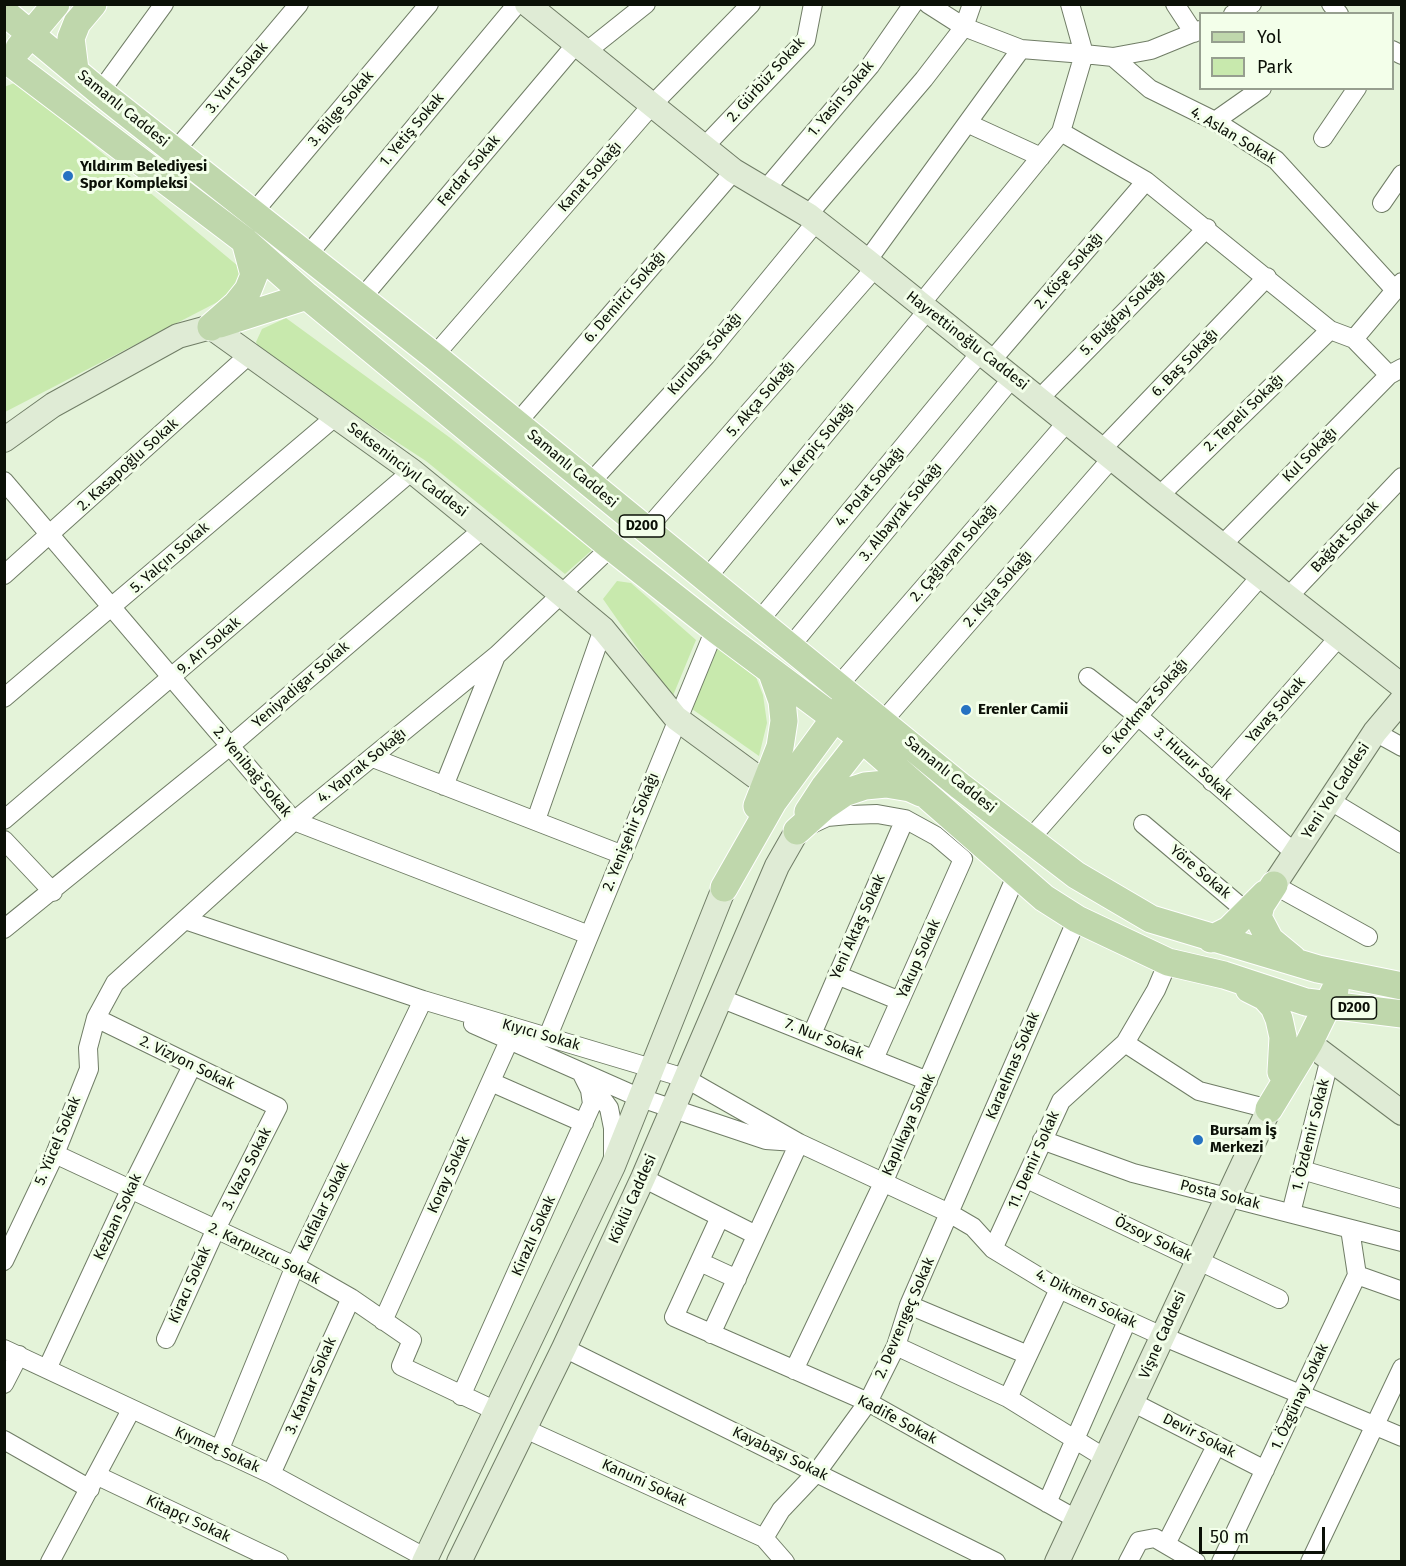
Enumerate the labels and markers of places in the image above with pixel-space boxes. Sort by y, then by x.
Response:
place label: Yıldırım Belediyesi Spor Kompleksi [80,158,207,193]
marker: Yıldırım Belediyesi Spor Kompleksi [61,169,75,183]
place label: Erenler Camii [978,701,1068,719]
marker: Erenler Camii [959,703,973,717]
place label: Bursam İş Merkezi [1210,1122,1277,1157]
marker: Bursam İş Merkezi [1191,1133,1205,1147]

